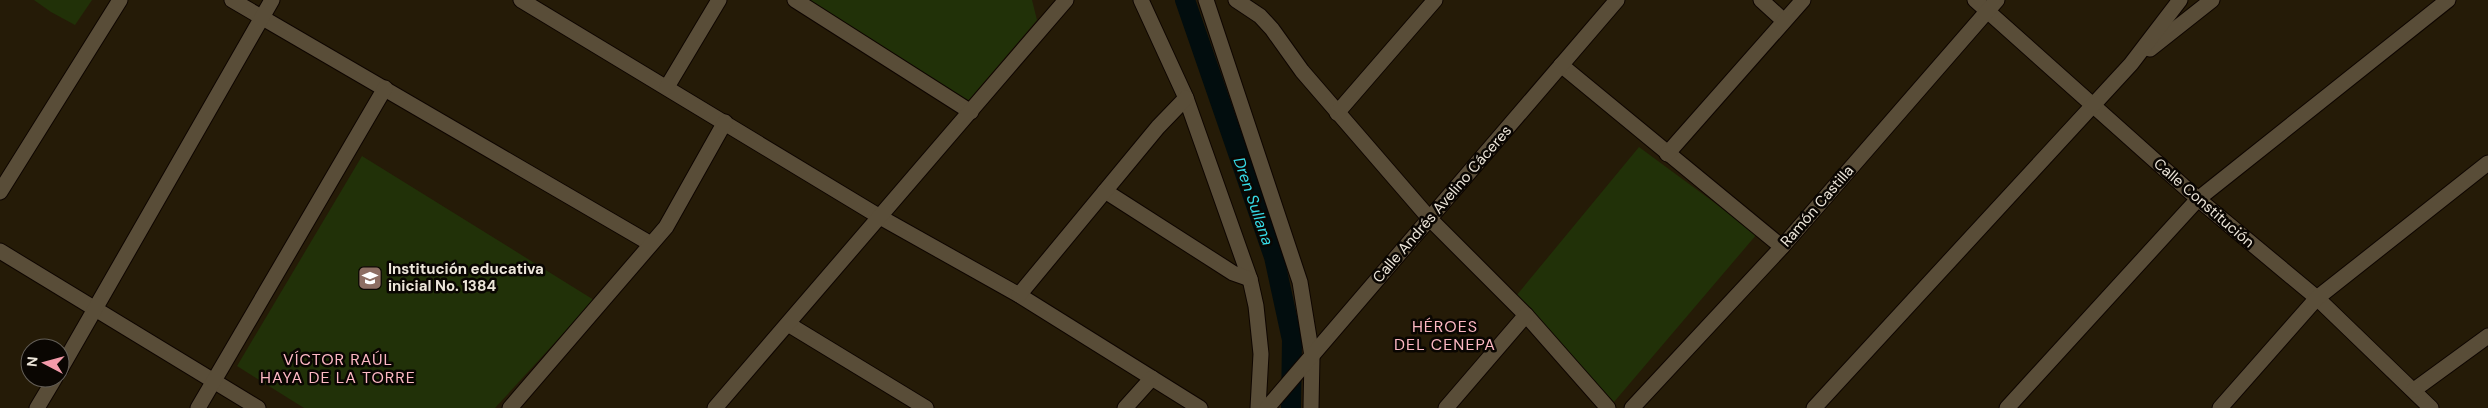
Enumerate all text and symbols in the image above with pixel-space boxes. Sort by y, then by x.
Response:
street label: Calle Andrés Avelino Cáceres [1368,121,1516,287]
water label: Dren Sullana [1229,154,1279,248]
street label: Calle Constitución [2149,154,2259,252]
street label: Ramón Castilla [1776,161,1858,251]
place label: Institución educativa inicial No. 1384 [388,259,544,296]
school or university icon: Institución educativa inicial No. 1384 [357,265,383,291]
district label: HÉROES DEL CENEPA [1394,316,1496,355]
north arrow [20,338,70,388]
district label: VÍCTOR RAÚL HAYA DE LA TORRE [260,349,416,388]
text: N [23,356,42,368]

